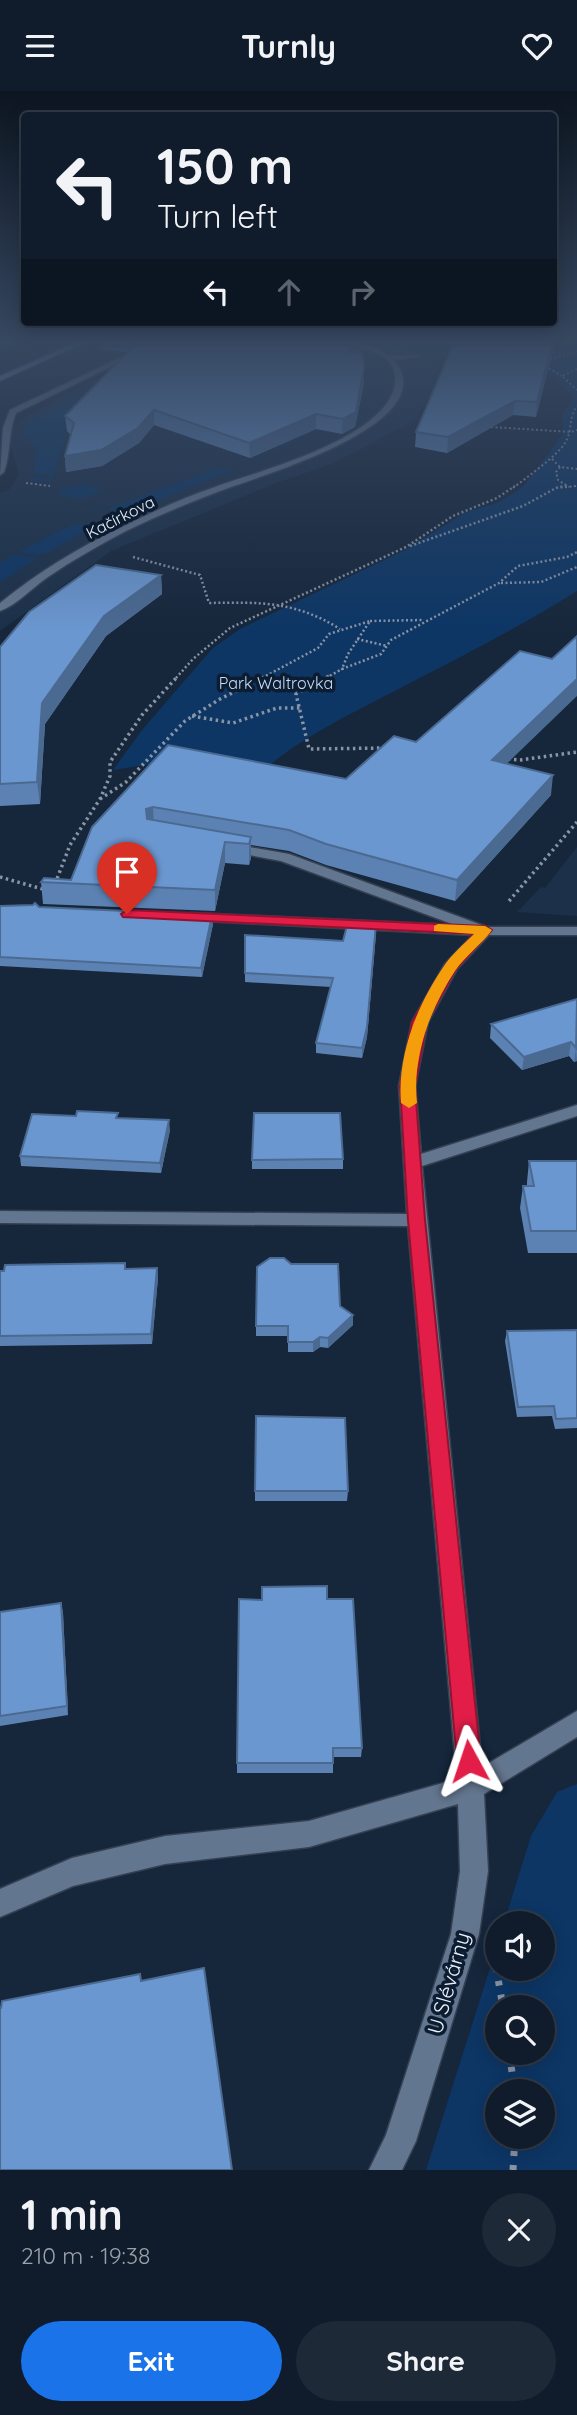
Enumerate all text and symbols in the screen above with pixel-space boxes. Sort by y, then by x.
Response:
text: Turnly [241,26,336,66]
icon: menu [21,27,59,65]
icon: heart [518,27,556,65]
text: 150 m [157,135,293,196]
icon: left [42,140,133,231]
text: Turn left [157,196,278,236]
icon: left [197,273,235,311]
icon: ahead [270,273,308,311]
icon: right [343,273,381,311]
street label: Kačírkova [82,491,158,543]
park label: Park Waltrovka [219,673,333,693]
pin [97,842,157,914]
icon: arrive [108,853,146,891]
position arrow [432,1724,506,1798]
map controls [485,1911,555,2149]
button: sound [485,1911,555,1981]
street label: U Slévárny [421,1929,475,2037]
button: search [485,1995,555,2065]
button: layers [485,2079,555,2149]
text: 1 min [21,2188,123,2241]
button: close [482,2193,556,2267]
text: 210 m · 19:38 [21,2241,150,2270]
button: Exit [21,2321,282,2401]
button: Share [296,2321,556,2401]

